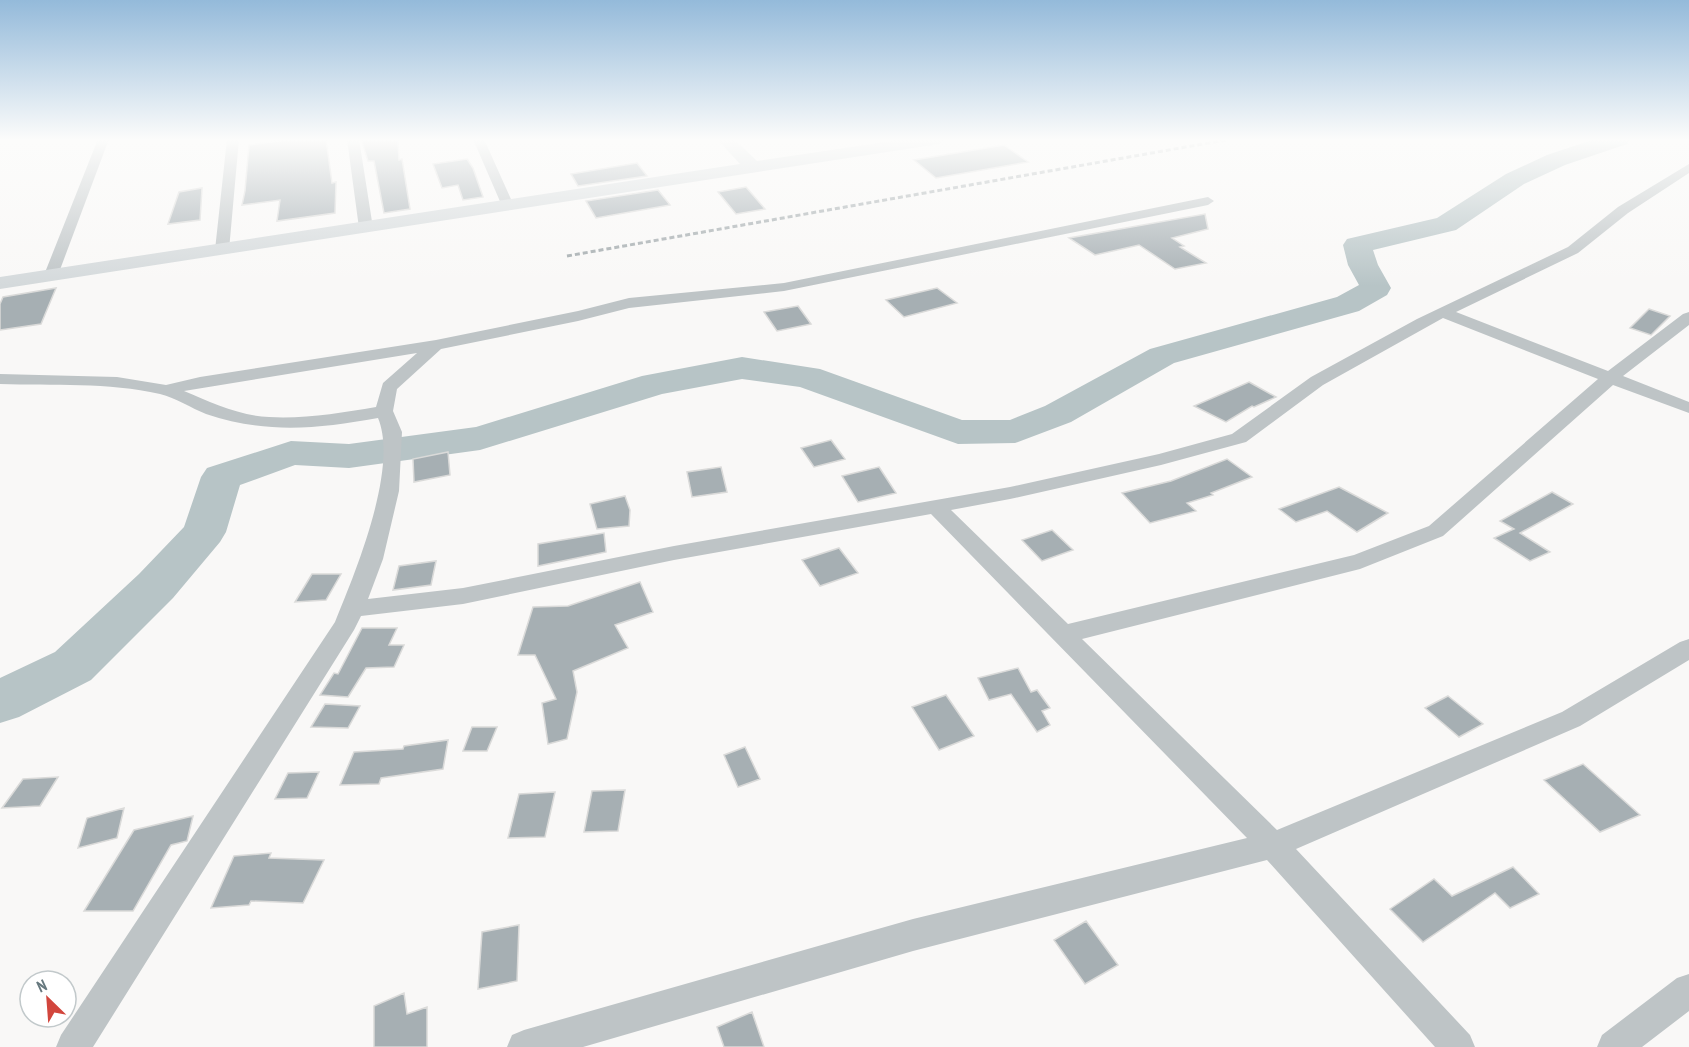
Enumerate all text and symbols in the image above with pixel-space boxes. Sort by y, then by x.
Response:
north arrow [18,969,78,1029]
text: N [34,975,50,996]

